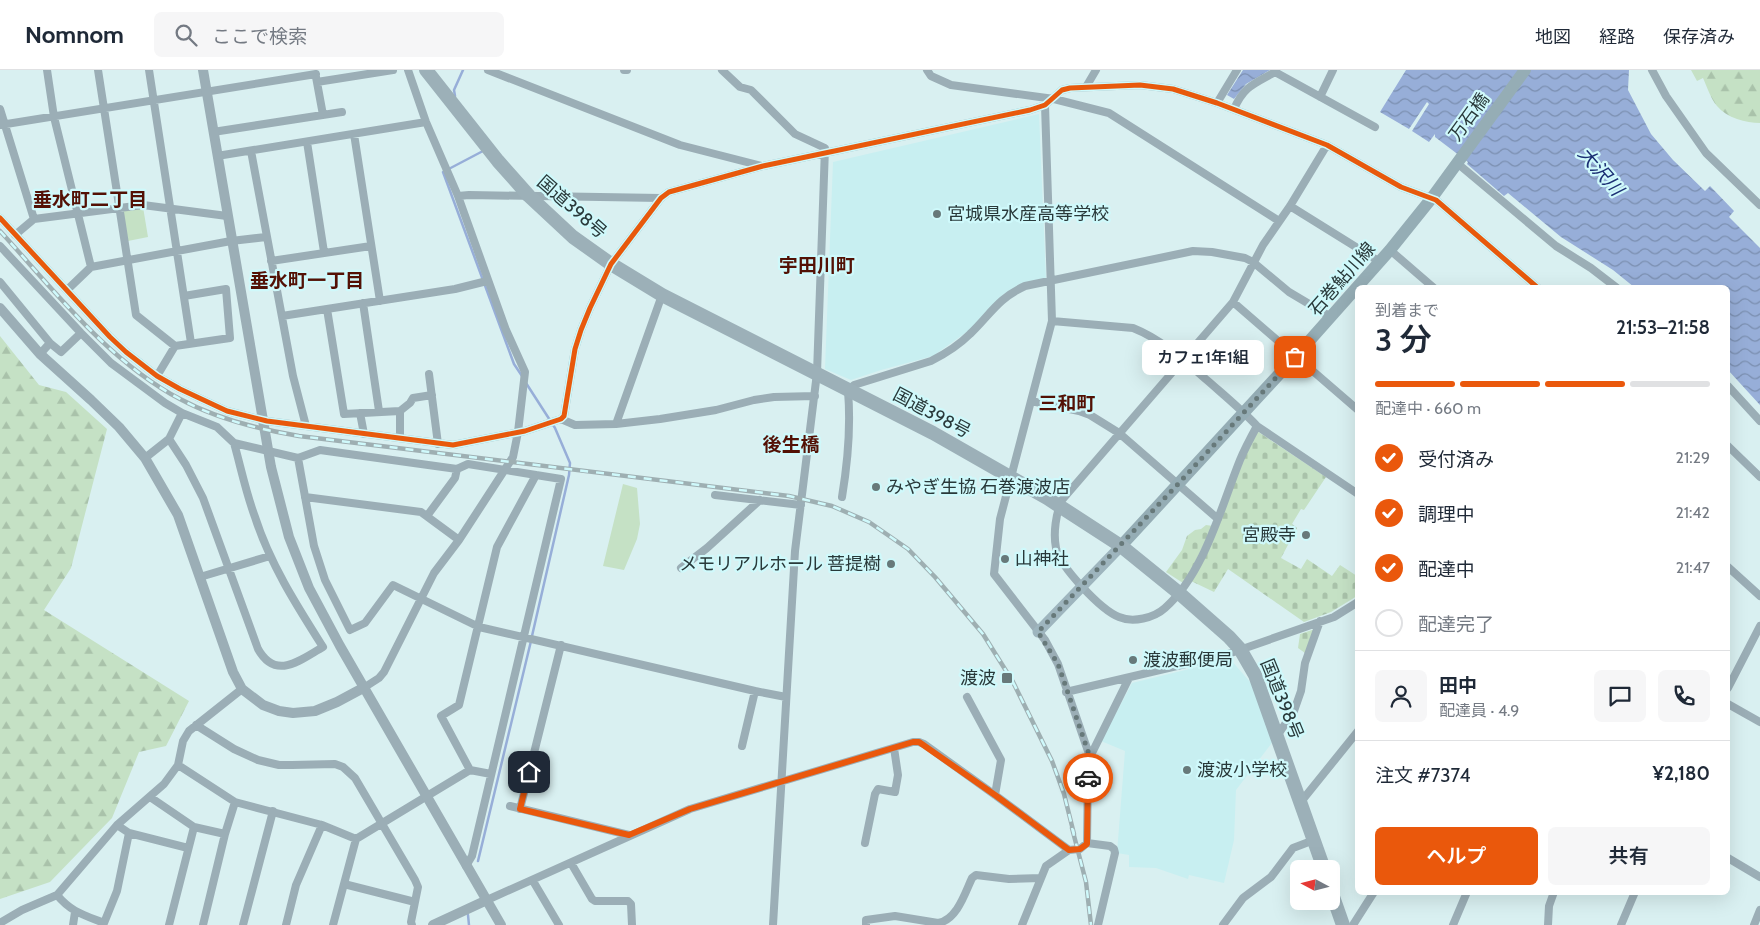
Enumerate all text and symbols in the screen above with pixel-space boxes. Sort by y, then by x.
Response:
search box [154,12,504,57]
text: Nomnom [25,20,124,49]
icon: search [172,21,200,49]
text: ここで検索 [212,25,307,48]
text: 地図 [1535,26,1571,48]
text: 経路 [1599,26,1635,48]
text: 保存済み [1663,26,1735,48]
street label: 万石橋 [1444,89,1494,145]
water label: 大沢川 [1573,142,1629,202]
street label: 国道398号 [533,171,611,243]
district label: 垂水町二丁目 [33,188,147,211]
place label: 宮城県水産高等学校 [947,203,1109,225]
marker: 宮城県水産高等学校 [931,208,943,220]
street label: 石巻鮎川線 [1304,238,1380,320]
district label: 宇田川町 [779,254,855,277]
district label: 垂水町一丁目 [250,269,364,292]
text: 到着まで [1375,301,1439,320]
text: 21:53–21:58 [1616,316,1710,339]
text: 3 分 [1375,320,1431,359]
pin [1274,336,1316,378]
callout: カフェ1年1組 [1142,340,1265,374]
icon: bag [1281,343,1309,371]
text: カフェ1年1組 [1157,348,1249,367]
street label: 国道398号 [889,383,975,443]
district label: 三和町 [1038,392,1096,415]
text: 配達中 · 660 m [1375,399,1481,418]
district label: 後生橋 [762,433,820,456]
icon: check [1375,444,1403,472]
text: 受付済み [1418,448,1494,471]
text: 21:29 [1676,448,1710,467]
place label: みやぎ生協 石巻渡波店 [886,476,1070,498]
marker: みやぎ生協 石巻渡波店 [870,481,882,493]
icon: check [1375,499,1403,527]
text: 調理中 [1418,503,1475,526]
text: 21:42 [1675,503,1710,522]
place label: 宮殿寺 [1242,524,1296,546]
marker: 宮殿寺 [1300,529,1312,541]
place label: 山神社 [1015,548,1069,570]
place label: メモリアルホール 菩提樹 [679,553,881,575]
marker: 山神社 [999,553,1011,565]
icon: check [1375,554,1403,582]
marker: メモリアルホール 菩提樹 [885,558,897,570]
text: 配達中 [1418,558,1475,581]
text: 21:47 [1676,558,1710,577]
text: 配達完了 [1418,613,1494,636]
place label: 渡波郵便局 [1143,649,1233,671]
marker: 渡波郵便局 [1127,654,1139,666]
street label: 国道398号 [1256,656,1308,742]
place label: 渡波 [960,667,996,689]
button: person [1375,670,1427,722]
button: chat [1594,670,1646,722]
button: phone [1658,670,1710,722]
marker: 渡波 [1000,671,1014,685]
text: 田中 [1439,674,1477,697]
text: 配達員 · 4.9 [1439,701,1519,720]
pin [508,751,550,793]
courier [1063,753,1113,803]
icon: home [515,758,543,786]
place label: 渡波小学校 [1197,759,1287,781]
text: ¥2,180 [1653,762,1710,785]
icon: car [1074,764,1102,792]
marker: 渡波小学校 [1181,764,1193,776]
text: 注文 #7374 [1375,764,1470,787]
button: ヘルプ [1375,827,1538,885]
button: 共有 [1548,827,1710,885]
north arrow [1290,860,1340,910]
map controls [1290,860,1340,910]

